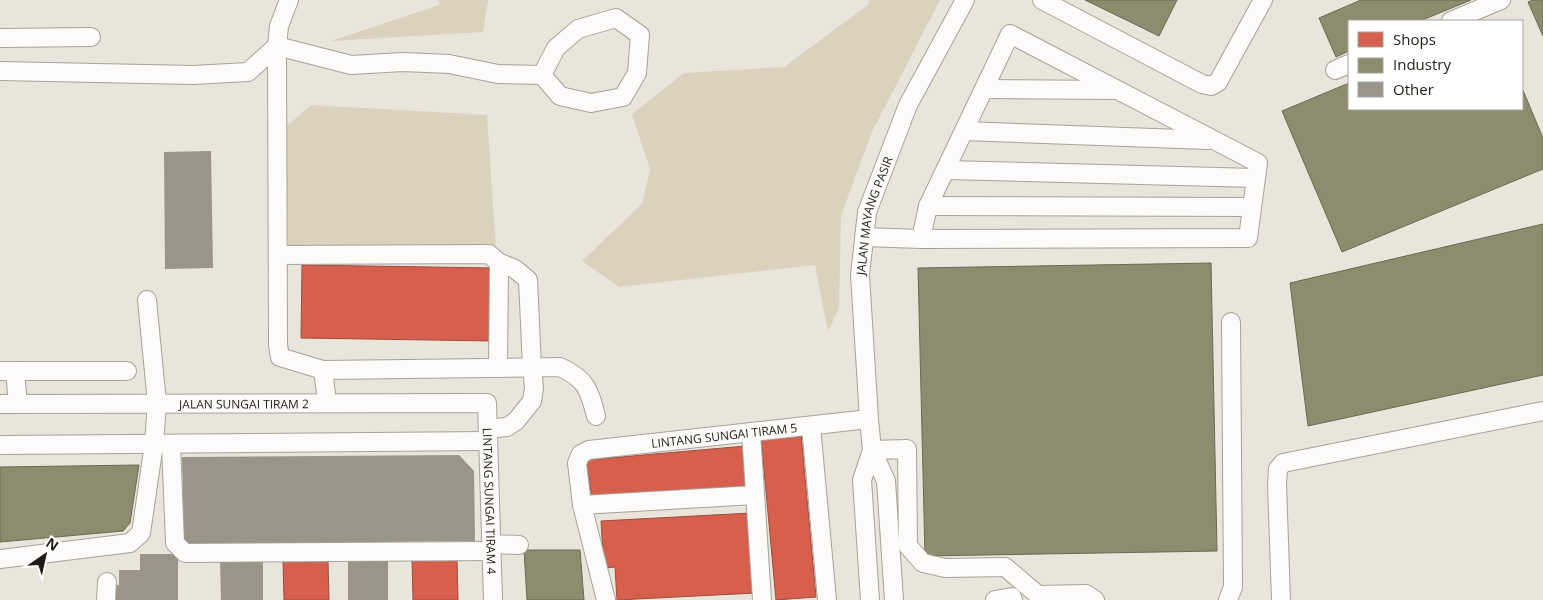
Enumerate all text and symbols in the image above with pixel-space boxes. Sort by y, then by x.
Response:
legend [1348,20,1523,110]
text: Shops [1393,29,1436,49]
text: Industry [1393,54,1451,74]
text: Other [1393,79,1434,99]
street label: JALAN MAYANG PASIR [851,153,896,277]
street label: JALAN SUNGAI TIRAM 2 [178,395,309,412]
street label: LINTANG SUNGAI TIRAM 5 [650,419,798,452]
street label: LINTANG SUNGAI TIRAM 4 [479,427,501,575]
north arrow [20,530,70,580]
text: N [43,533,63,555]

